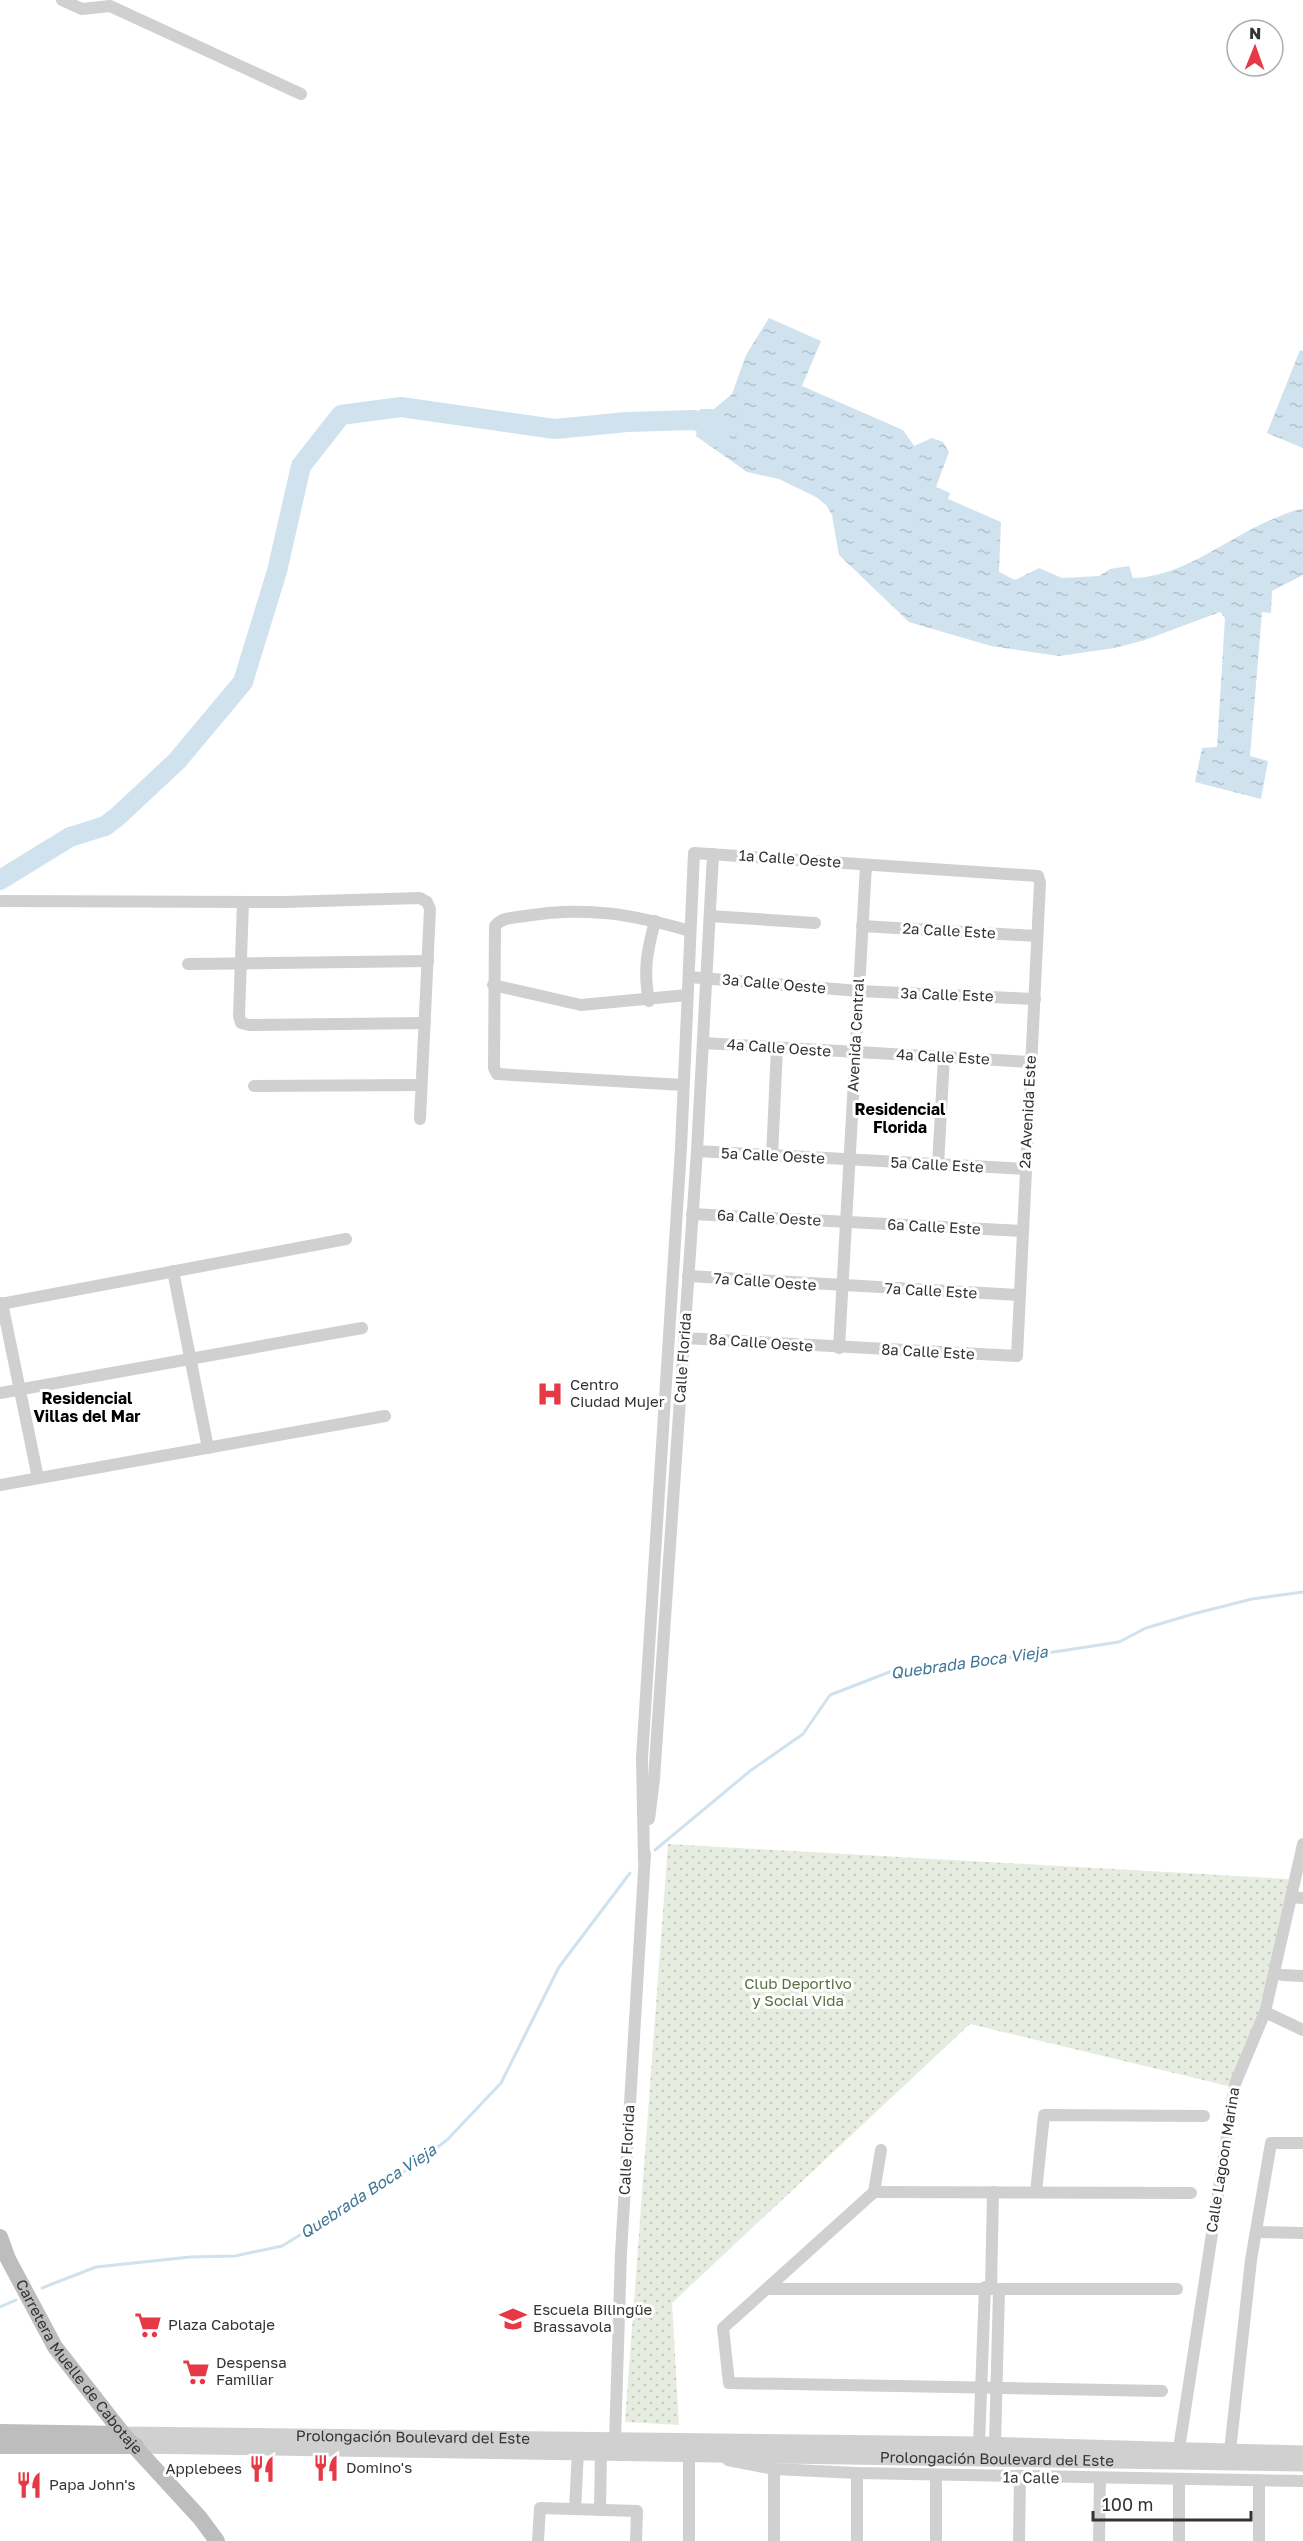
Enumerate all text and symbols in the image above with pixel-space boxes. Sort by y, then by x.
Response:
north arrow [1225,18,1285,78]
text: N [1249,23,1262,43]
street label: 1a Calle Oeste [738,845,842,871]
street label: 2a Calle Este [902,919,996,941]
street label: 3a Calle Oeste [721,970,827,997]
street label: Avenida Central [843,978,867,1092]
street label: 3a Calle Este [900,983,994,1005]
street label: 4a Calle Oeste [726,1034,832,1060]
street label: 4a Calle Este [896,1045,991,1067]
street label: 2a Avenida Este [1015,1055,1039,1169]
district label: Residencial Florida [855,1099,946,1137]
street label: 5a Calle Oeste [721,1143,826,1167]
street label: 5a Calle Este [890,1153,984,1175]
street label: 6a Calle Oeste [716,1205,822,1229]
street label: 6a Calle Este [887,1215,982,1237]
street label: 7a Calle Oeste [713,1268,817,1294]
street label: 7a Calle Este [884,1279,978,1301]
street label: Calle Florida [670,1312,694,1404]
street label: 8a Calle Oeste [708,1329,814,1355]
street label: 8a Calle Este [881,1340,976,1362]
place label: Centro Ciudad Mujer [570,1375,665,1410]
hospital icon: Centro Ciudad Mujer [535,1379,565,1409]
district label: Residencial Villas del Mar [33,1388,141,1426]
water label: Quebrada Boca Vieja [889,1641,1050,1683]
park label: Club Deportivo y Social Vida [744,1974,852,2009]
street label: Calle Lagoon Marina [1202,2086,1242,2234]
street label: Calle Florida [615,2104,637,2196]
water label: Quebrada Boca Vieja [296,2139,441,2243]
street label: Carretera Muelle de Cabotaje [12,2276,147,2458]
place label: Escuela Bilingüe Brassavola [533,2300,652,2335]
school or university icon: Escuela Bilingüe Brassavola [498,2304,528,2334]
supermarket icon: Plaza Cabotaje [133,2310,163,2340]
place label: Plaza Cabotaje [168,2315,275,2333]
place label: Despensa Familiar [216,2353,287,2388]
supermarket icon: Despensa Familiar [181,2357,211,2387]
street label: Prolongación Boulevard del Este [296,2426,530,2447]
street label: Prolongación Boulevard del Este [880,2447,1114,2469]
restaurant icon: Domino's [311,2453,341,2483]
restaurant icon: Applebees [247,2454,277,2484]
place label: Domino's [346,2458,412,2476]
place label: Applebees [166,2459,242,2477]
street label: 1a Calle [1003,2468,1060,2486]
restaurant icon: Papa John's [14,2470,44,2500]
place label: Papa John's [49,2475,136,2493]
scale bar [1093,2484,1250,2522]
text: 100 m [1102,2493,1153,2515]

